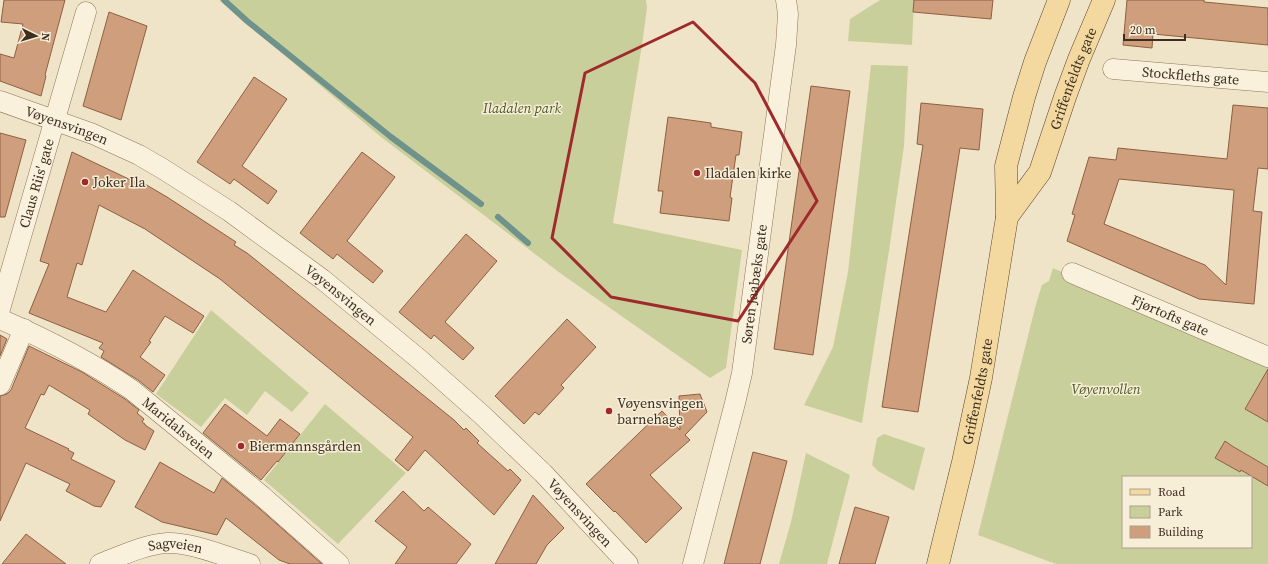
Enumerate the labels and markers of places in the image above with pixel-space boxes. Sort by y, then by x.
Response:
place label: Iladalen kirke [705,163,791,183]
marker: Iladalen kirke [692,168,702,178]
place label: Joker Ila [92,172,146,192]
marker: Joker Ila [80,177,90,187]
place label: Vøyensvingen barnehage [617,393,705,429]
marker: Vøyensvingen barnehage [604,406,614,416]
place label: Biermannsgården [249,436,362,456]
marker: Biermannsgården [236,441,246,451]

